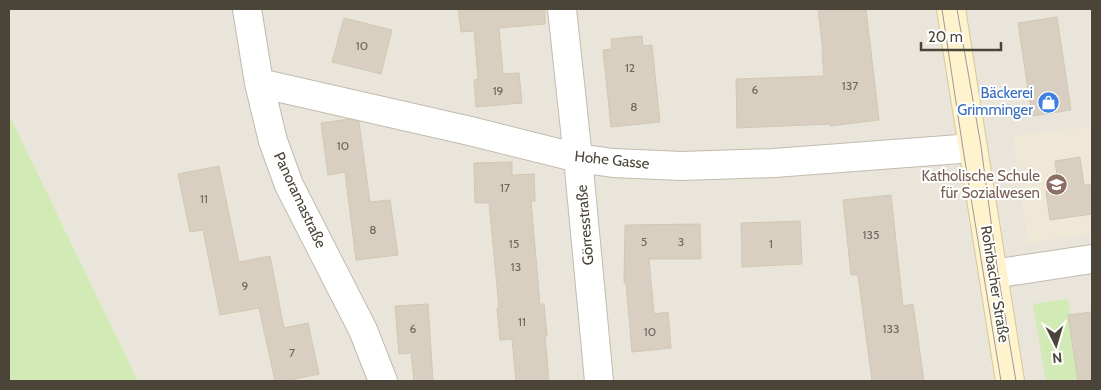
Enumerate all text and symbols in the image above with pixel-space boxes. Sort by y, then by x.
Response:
scale bar [921,20,1001,52]
text: 20 m [928,28,963,46]
house number: 10 [356,38,368,53]
house number: 12 [625,60,635,75]
house number: 137 [842,78,858,93]
house number: 6 [752,82,759,97]
house number: 19 [493,83,504,98]
place label: Bäckerei Grimminger [957,84,1033,119]
shop icon: Bäckerei Grimminger [1037,90,1061,114]
house number: 8 [630,99,638,114]
house number: 10 [337,138,349,153]
street label: Hohe Gasse [574,147,651,173]
street label: Panoramastraße [270,149,330,251]
place label: Katholische Schule für Sozialwesen [921,167,1040,202]
school or university icon: Katholische Schule für Sozialwesen [1044,173,1068,197]
house number: 17 [500,180,510,195]
street label: Görresstraße [572,184,597,266]
house number: 11 [200,191,208,206]
house number: 8 [369,222,377,237]
street label: Rohrbacher Straße [977,224,1013,344]
house number: 135 [863,227,879,242]
house number: 5 [641,234,647,249]
house number: 3 [678,234,684,249]
house number: 15 [509,236,519,251]
house number: 1 [769,236,773,251]
house number: 13 [511,259,521,274]
house number: 9 [242,278,249,293]
house number: 11 [518,314,526,329]
north arrow [1031,320,1081,370]
house number: 6 [410,321,417,336]
house number: 133 [883,321,899,336]
house number: 10 [644,324,656,339]
house number: 7 [289,345,295,360]
text: N [1051,349,1063,367]

